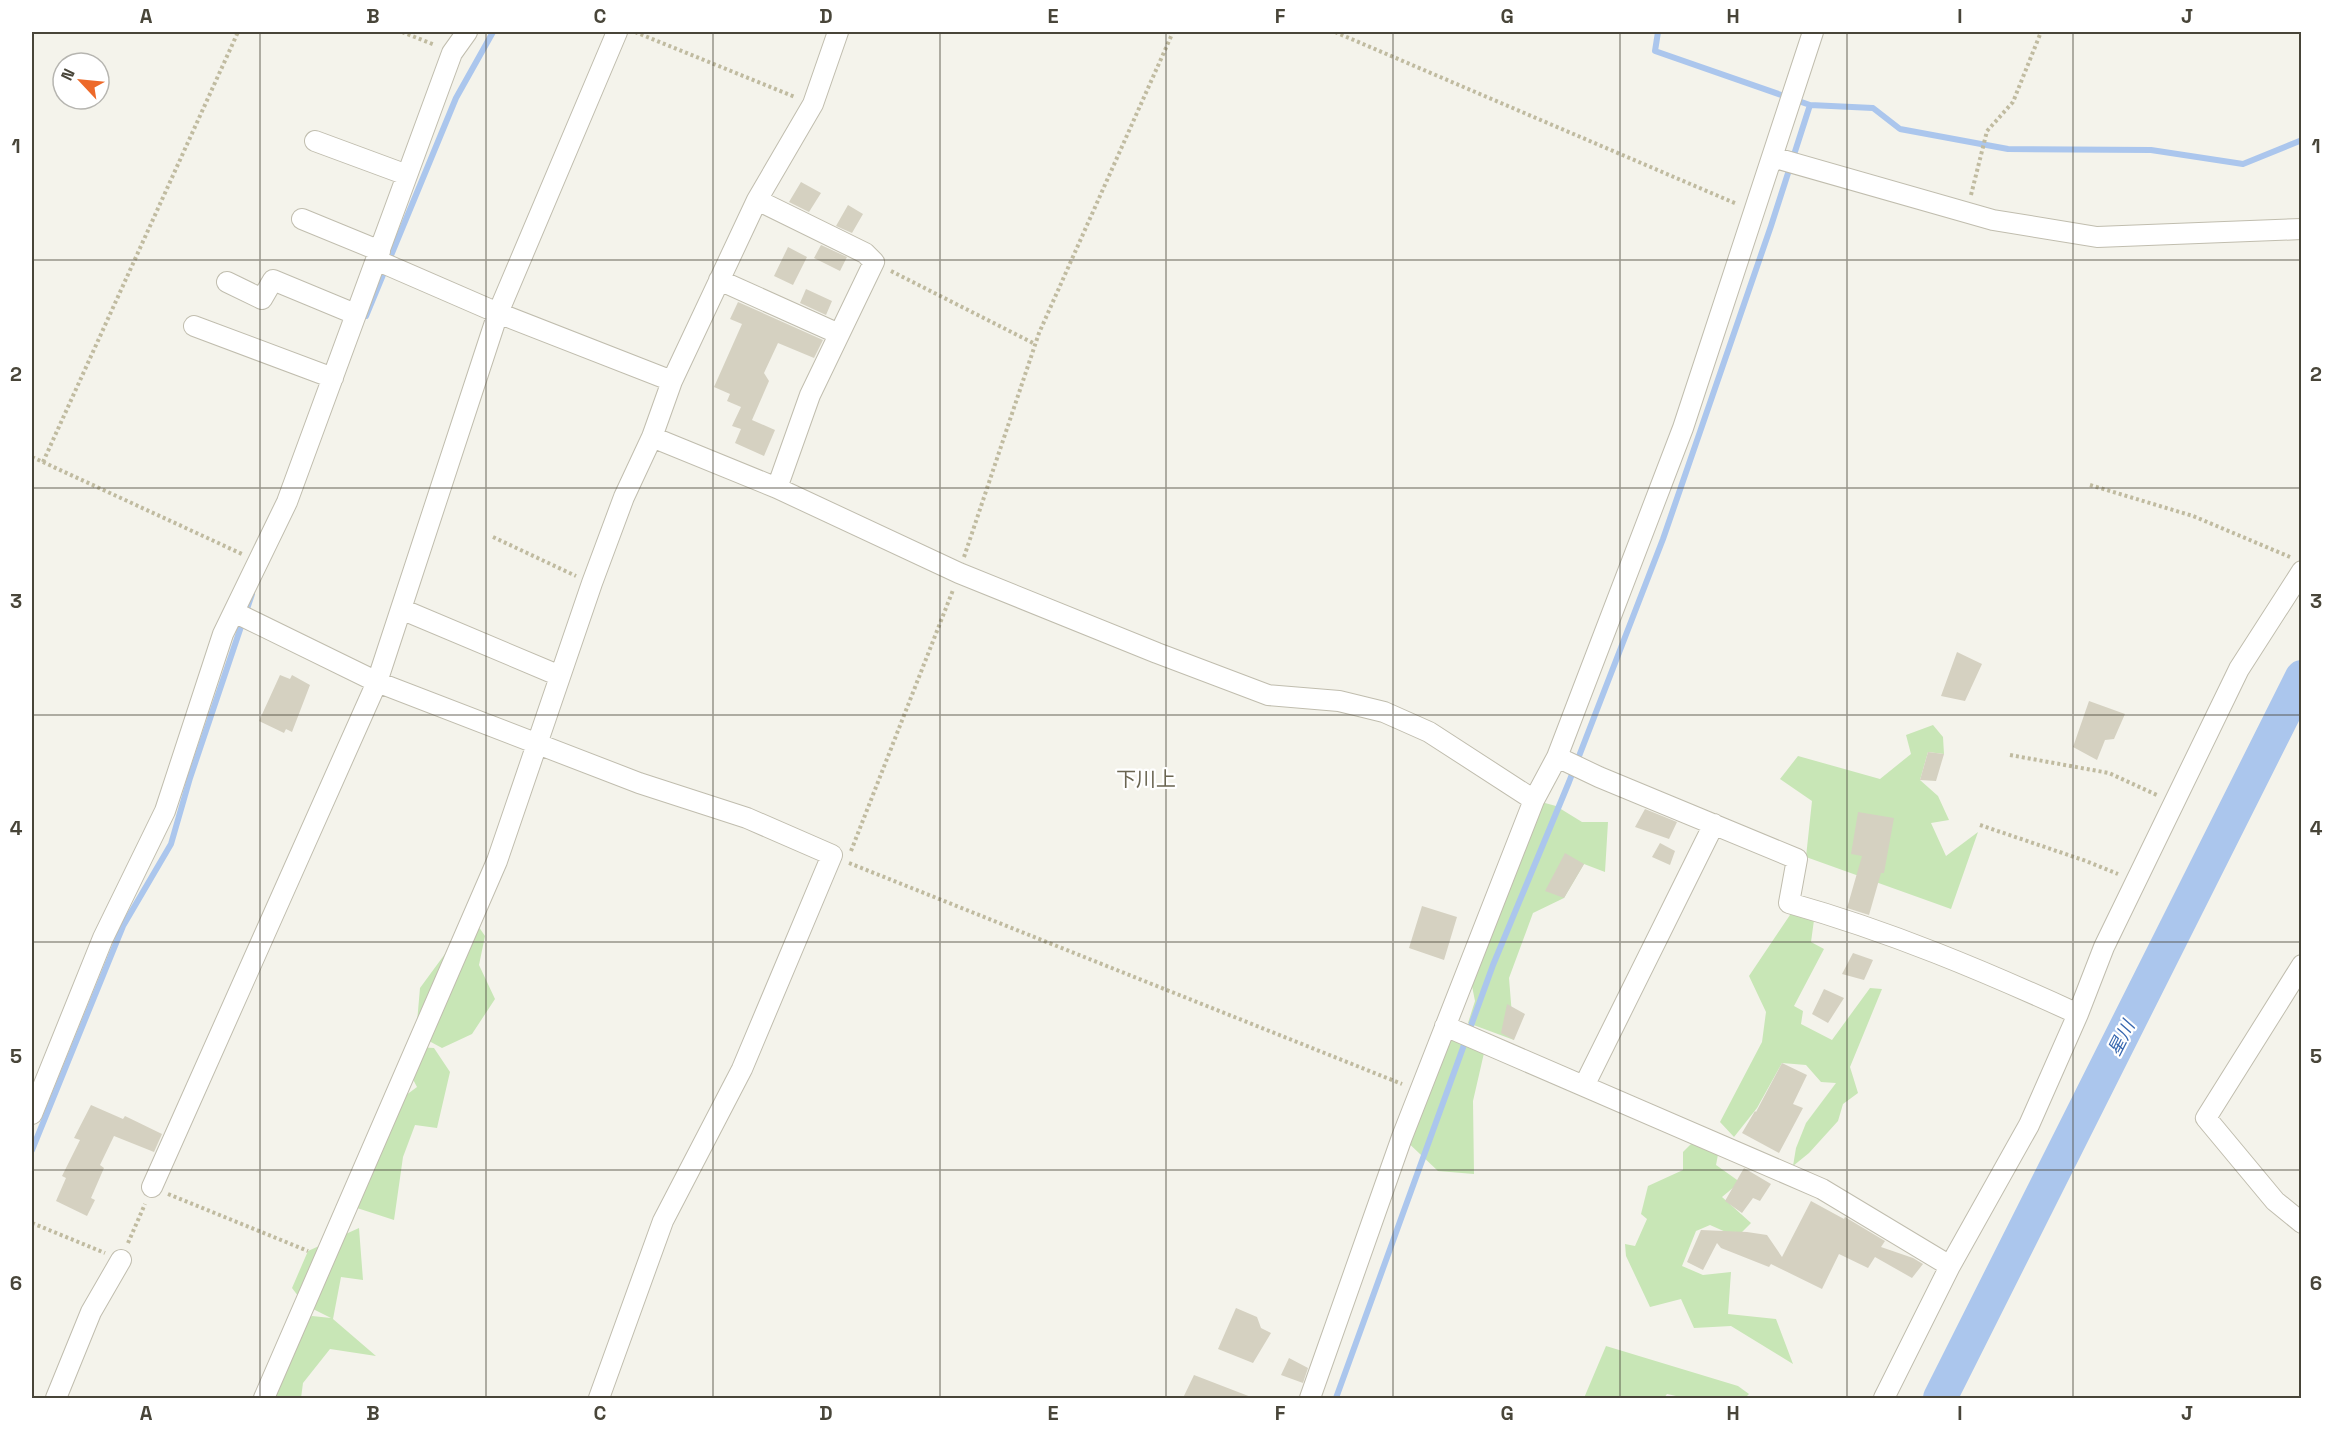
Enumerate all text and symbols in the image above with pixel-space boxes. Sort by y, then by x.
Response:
text: A [140,3,153,29]
text: B [366,3,380,29]
text: C [594,3,607,29]
text: D [819,3,833,29]
text: E [1047,3,1059,29]
text: F [1275,3,1286,29]
text: G [1500,3,1514,29]
text: H [1726,3,1740,29]
text: I [1957,3,1963,29]
text: J [2181,3,2193,29]
north arrow [51,51,111,111]
text: N [56,65,80,84]
text: 1 [11,133,21,159]
text: 1 [2311,133,2321,159]
text: 2 [10,361,22,387]
text: 2 [2310,361,2322,387]
text: 3 [10,588,22,614]
text: 3 [2310,588,2322,614]
district label: 下川上 [1116,766,1176,792]
text: 4 [10,815,23,841]
text: 4 [2310,815,2323,841]
water label: 星川 [2103,1015,2140,1059]
text: 5 [10,1043,22,1069]
text: 5 [2310,1043,2322,1069]
text: 6 [10,1270,22,1296]
text: 6 [2310,1270,2322,1296]
text: A [140,1400,153,1426]
text: B [366,1400,380,1426]
text: C [594,1400,607,1426]
text: D [819,1400,833,1426]
text: E [1047,1400,1059,1426]
text: F [1275,1400,1286,1426]
text: G [1500,1400,1514,1426]
text: H [1726,1400,1740,1426]
text: I [1957,1400,1963,1426]
text: J [2181,1400,2193,1426]

